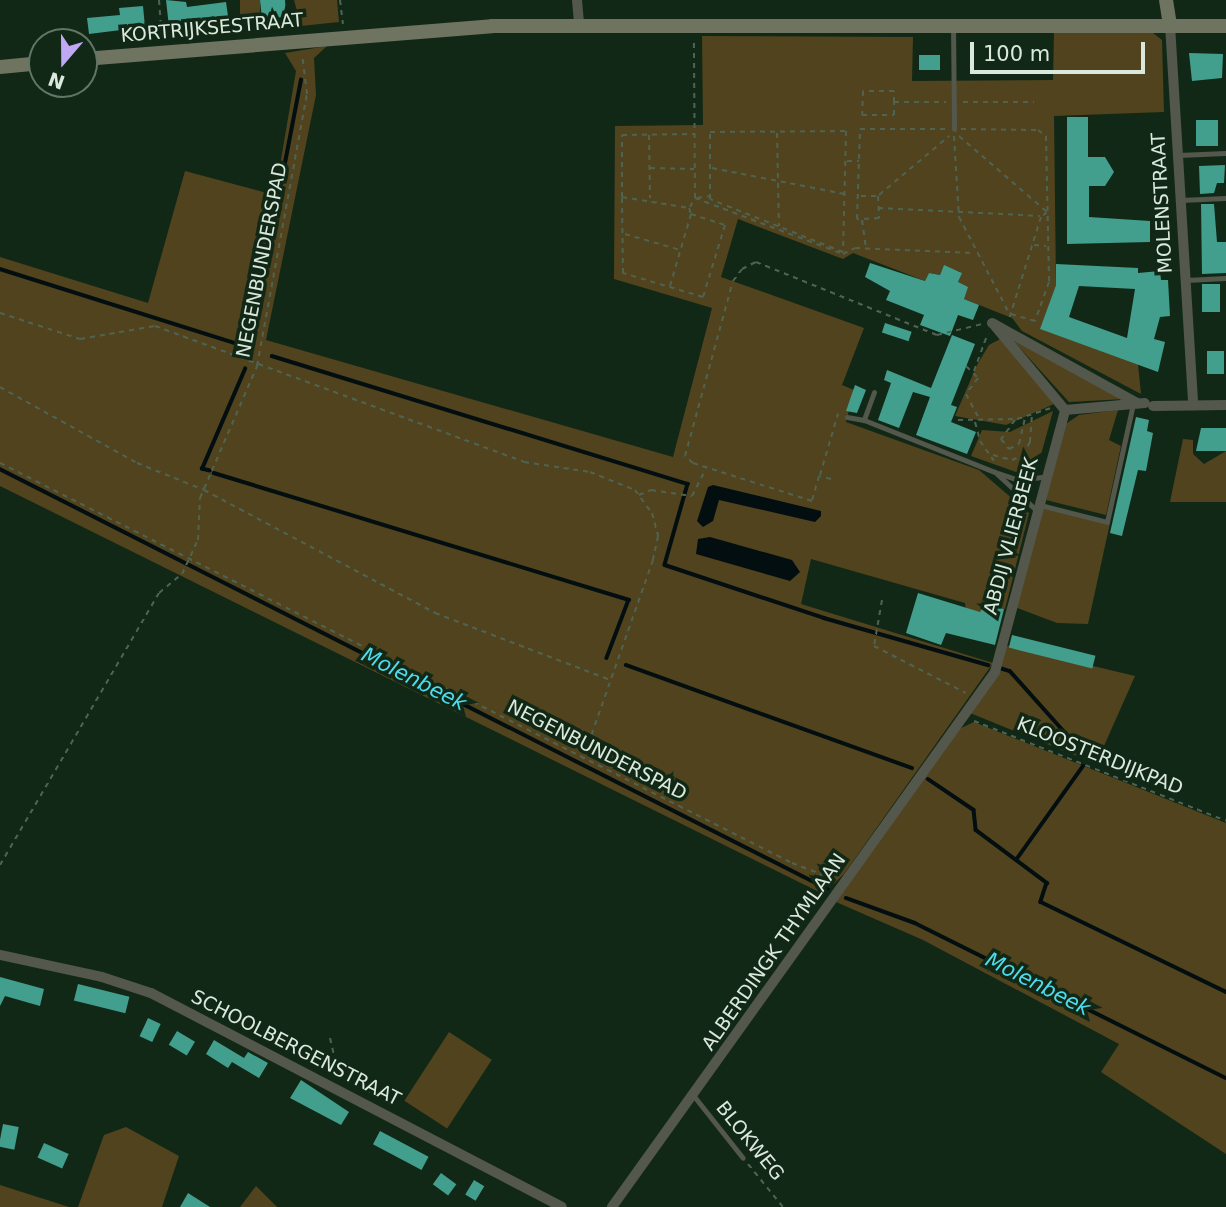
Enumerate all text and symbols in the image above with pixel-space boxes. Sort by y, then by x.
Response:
street label: KORTRIJKSESTRAAT [120,9,304,47]
north arrow [28,28,98,98]
scale bar [974,28,1149,72]
text: 100 m [983,42,1050,66]
text: N [45,68,68,94]
street label: MOLENSTRAAT [1147,132,1177,274]
street label: NEGENBUNDERSPAD [232,161,292,359]
street label: ABDIJ VLIERBEEK [979,455,1043,617]
water label: Molenbeek [357,642,471,716]
street label: NEGENBUNDERSPAD [504,695,690,805]
street label: KLOOSTERDIJKPAD [1014,712,1186,800]
street label: ALBERDINGK THYMLAAN [697,849,851,1055]
water label: Molenbeek [981,947,1095,1021]
street label: SCHOOLBERGENSTRAAT [187,985,405,1111]
street label: BLOKWEG [711,1097,789,1185]

